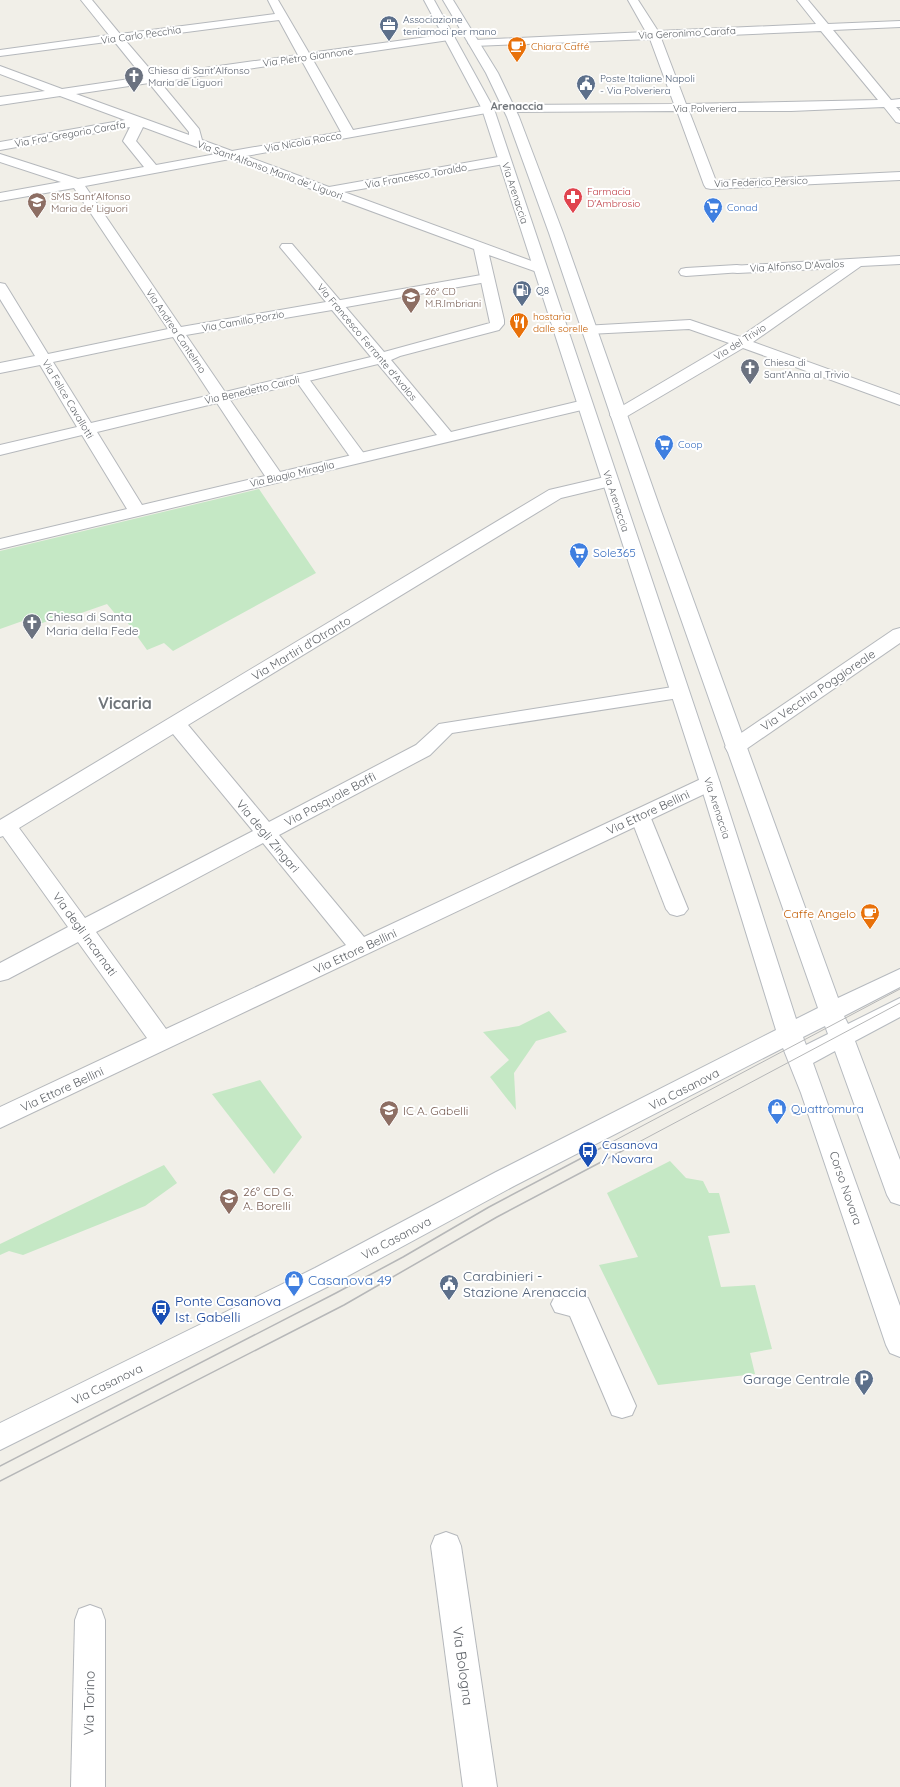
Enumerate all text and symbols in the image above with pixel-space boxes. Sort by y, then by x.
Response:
place label: Associazione teniamoci per mano [403,13,496,38]
office icon: Associazione teniamoci per mano [378,14,400,42]
street label: Via Carlo Pecchia [100,23,182,47]
street label: Via Geronimo Carafa [638,24,736,42]
cafe icon: Chiara Caffé [506,35,528,63]
place label: Chiara Caffé [531,40,590,53]
street label: Via Pietro Giannone [262,44,354,70]
place label: Chiesa di Sant'Alfonso Maria de Liguori [148,64,250,89]
church icon: Chiesa di Sant'Alfonso Maria de Liguori [123,65,145,93]
place label: Poste Italiane Napoli - Via Polveriera [600,72,695,97]
public building icon: Poste Italiane Napoli - Via Polveriera [575,73,597,101]
district label: Arenaccia [491,99,543,113]
street label: Via Polveriera [673,102,737,115]
street label: Via Fra' Gregorio Carafa [13,118,127,150]
street label: Via Nicola Rocco [263,129,343,155]
street label: Via Sant'Alfonso Maria de' Liguori [195,137,345,203]
street label: Via Francesco Toraldo [364,161,468,191]
street label: Via Arenaccia [499,161,531,225]
street label: Via Federico Persico [714,174,808,190]
place label: Farmacia D'Ambrosio [587,185,640,210]
pharmacy icon: Farmacia D'Ambrosio [562,186,584,214]
place label: SMS Sant'Alfonso Maria de' Liguori [51,190,131,215]
school or university icon: SMS Sant'Alfonso Maria de' Liguori [26,191,48,219]
supermarket icon: Conad [702,196,724,224]
place label: Conad [727,201,757,214]
street label: Via Alfonso D'Avalos [750,257,845,275]
fuel station icon: Q8 [511,279,533,307]
street label: Via Francesco Ferrante d'Avalos [314,281,420,403]
place label: Q8 [536,284,549,297]
place label: 26° CD M.R.Imbriani [425,285,481,310]
street label: Via Andrea Cantelmo [143,286,209,376]
school or university icon: 26° CD M.R.Imbriani [400,286,422,314]
street label: Via Camillo Porzio [201,307,285,335]
place label: hostaria dalle sorelle [533,310,589,335]
restaurant icon: hostaria dalle sorelle [508,311,530,339]
street label: Via del Trivio [711,321,769,363]
place label: Chiesa di Sant'Anna al Trivio [764,356,850,381]
street label: Via Felice Cavallotti [39,357,97,441]
church icon: Chiesa di Sant'Anna al Trivio [739,357,761,385]
street label: Via Benedetto Cairoli [203,373,301,407]
supermarket icon: Coop [653,433,675,461]
place label: Coop [678,438,703,451]
street label: Via Biagio Miraglia [248,458,336,490]
street label: Via Arenaccia [600,469,632,533]
supermarket icon: Sole365 [568,541,590,569]
place label: Sole365 [593,545,636,560]
place label: Chiesa di Santa Maria della Fede [46,609,139,638]
church icon: Chiesa di Santa Maria della Fede [21,612,43,640]
street label: Via Martiri d'Otranto [249,613,353,683]
street label: Via Vecchia Poggioreale [758,646,878,734]
district label: Vicaria [98,693,152,713]
street label: Via Pasquale Baffi [282,769,378,829]
street label: Via Arenaccia [701,776,733,840]
street label: Via Ettore Bellini [604,786,692,838]
street label: Via degli Zingari [233,797,303,875]
street label: Via degli Incarnati [50,889,120,979]
cafe icon: Caffe Angelo [859,902,881,930]
place label: Caffe Angelo [784,906,856,921]
street label: Via Ettore Bellini [311,925,399,977]
street label: Via Ettore Bellini [18,1063,106,1115]
street label: Via Casanova [646,1065,722,1113]
shop icon: Quattromura [766,1097,788,1125]
school or university icon: IC A. Gabelli [378,1099,400,1127]
place label: Quattromura [791,1101,864,1116]
place label: IC A. Gabelli [403,1103,468,1118]
place label: Casanova / Novara [602,1137,658,1166]
bus stop icon: Casanova / Novara [577,1140,599,1168]
street label: Corso Novara [826,1149,866,1227]
place label: 26° CD G. A. Borelli [243,1184,294,1213]
school or university icon: 26° CD G. A. Borelli [218,1187,240,1215]
street label: Via Casanova [359,1213,433,1263]
place label: Carabinieri - Stazione Arenaccia [463,1267,587,1301]
shop icon: Casanova 49 [283,1269,305,1297]
place label: Casanova 49 [308,1271,392,1289]
public building icon: Carabinieri - Stazione Arenaccia [438,1273,460,1301]
place label: Ponte Casanova Ist. Gabelli [175,1292,281,1326]
bus stop icon: Ponte Casanova Ist. Gabelli [150,1298,172,1326]
street label: Via Casanova [69,1360,145,1408]
parking icon: Garage Centrale [853,1368,875,1396]
place label: Garage Centrale [743,1370,850,1388]
street label: Via Bologna [449,1626,477,1706]
street label: Via Torino [79,1670,99,1736]

